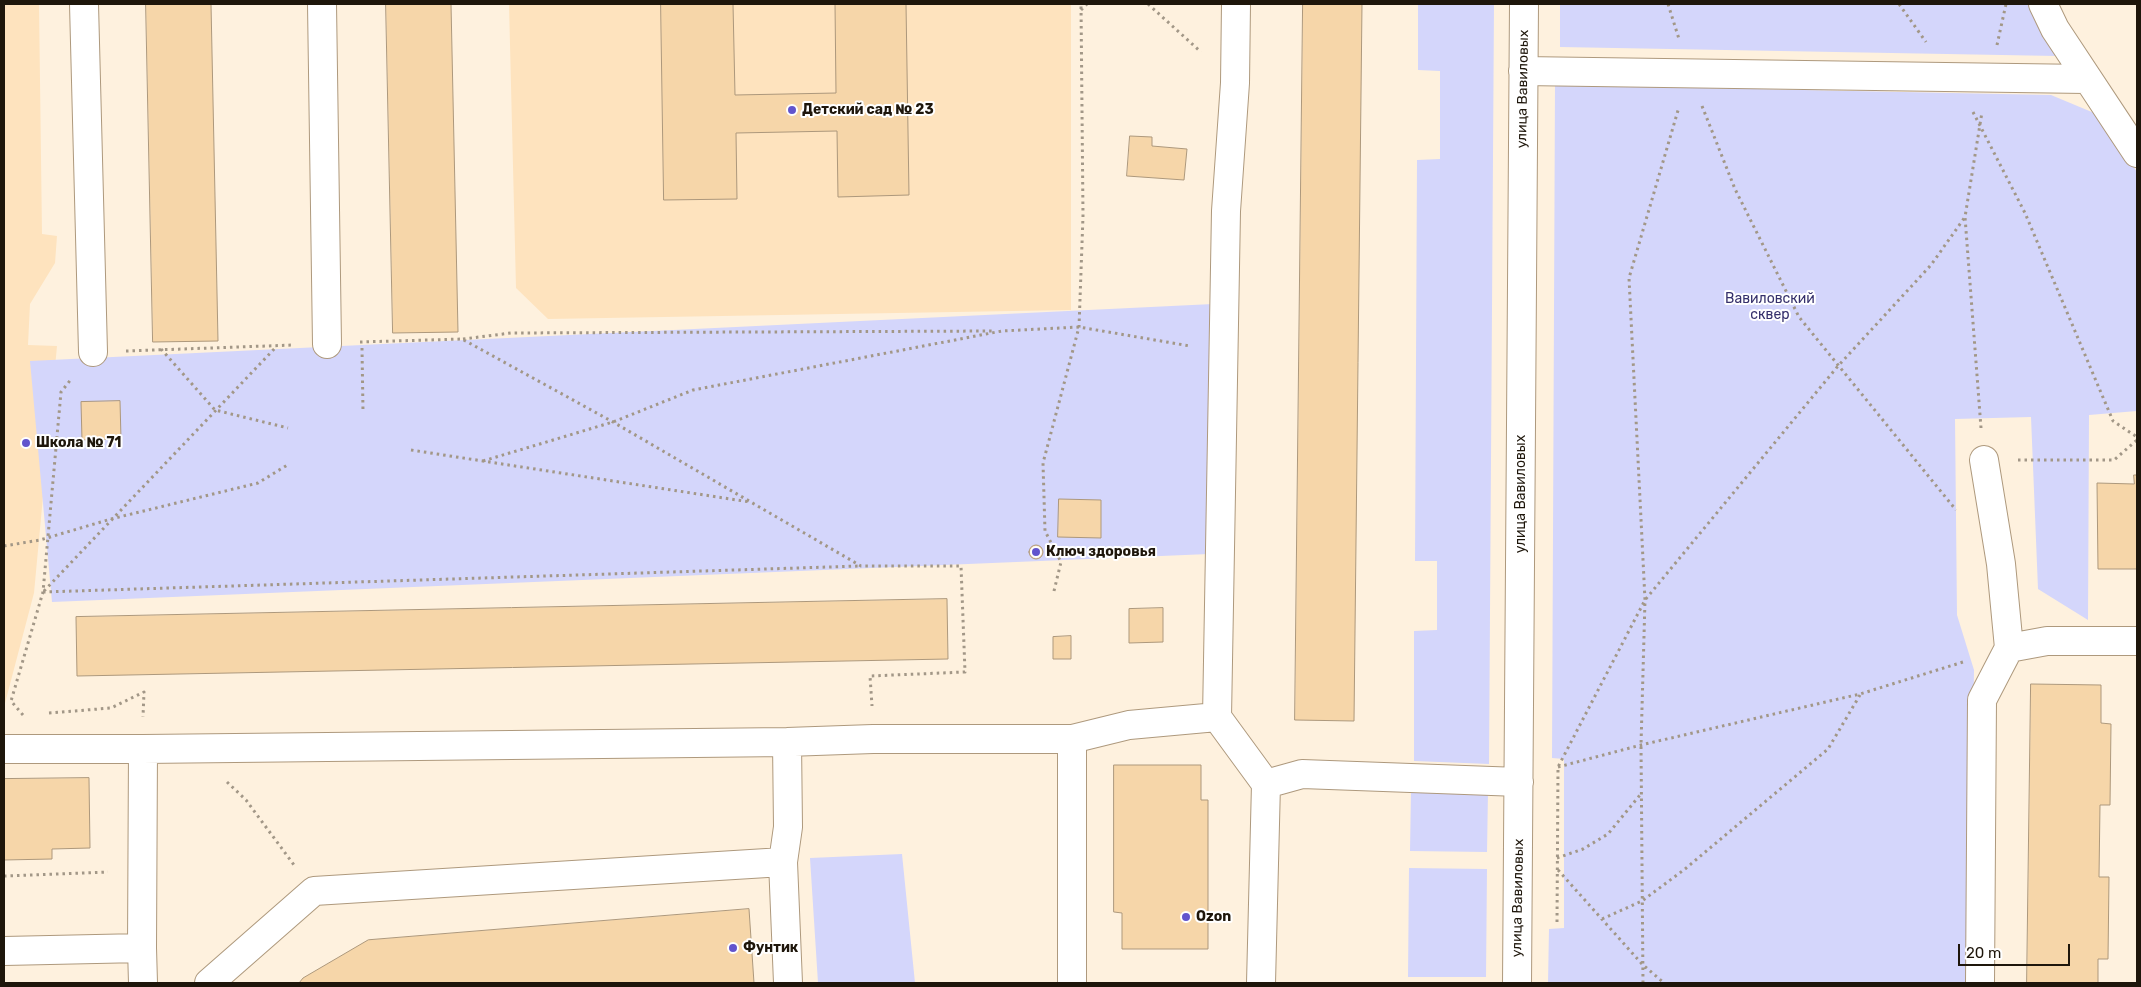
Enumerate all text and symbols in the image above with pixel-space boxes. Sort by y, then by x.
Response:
street label: улица Вавиловых [1514,30,1532,148]
place label: Детский сад № 23 [802,102,934,118]
marker: Детский сад № 23 [786,104,798,116]
park label: Вавиловский сквер [1725,291,1815,324]
place label: Школа № 71 [36,435,122,451]
street label: улица Вавиловых [1513,435,1529,553]
marker: Школа № 71 [20,437,32,449]
place label: Ключ здоровья [1046,544,1156,560]
marker: Ключ здоровья [1030,546,1042,558]
street label: улица Вавиловых [1509,839,1527,957]
place label: Ozon [1196,909,1231,925]
marker: Ozon [1180,911,1192,923]
scale bar [1961,934,2074,966]
place label: Фунтик [743,940,798,956]
marker: Фунтик [727,942,739,954]
text: 20 m [1966,944,2001,962]

